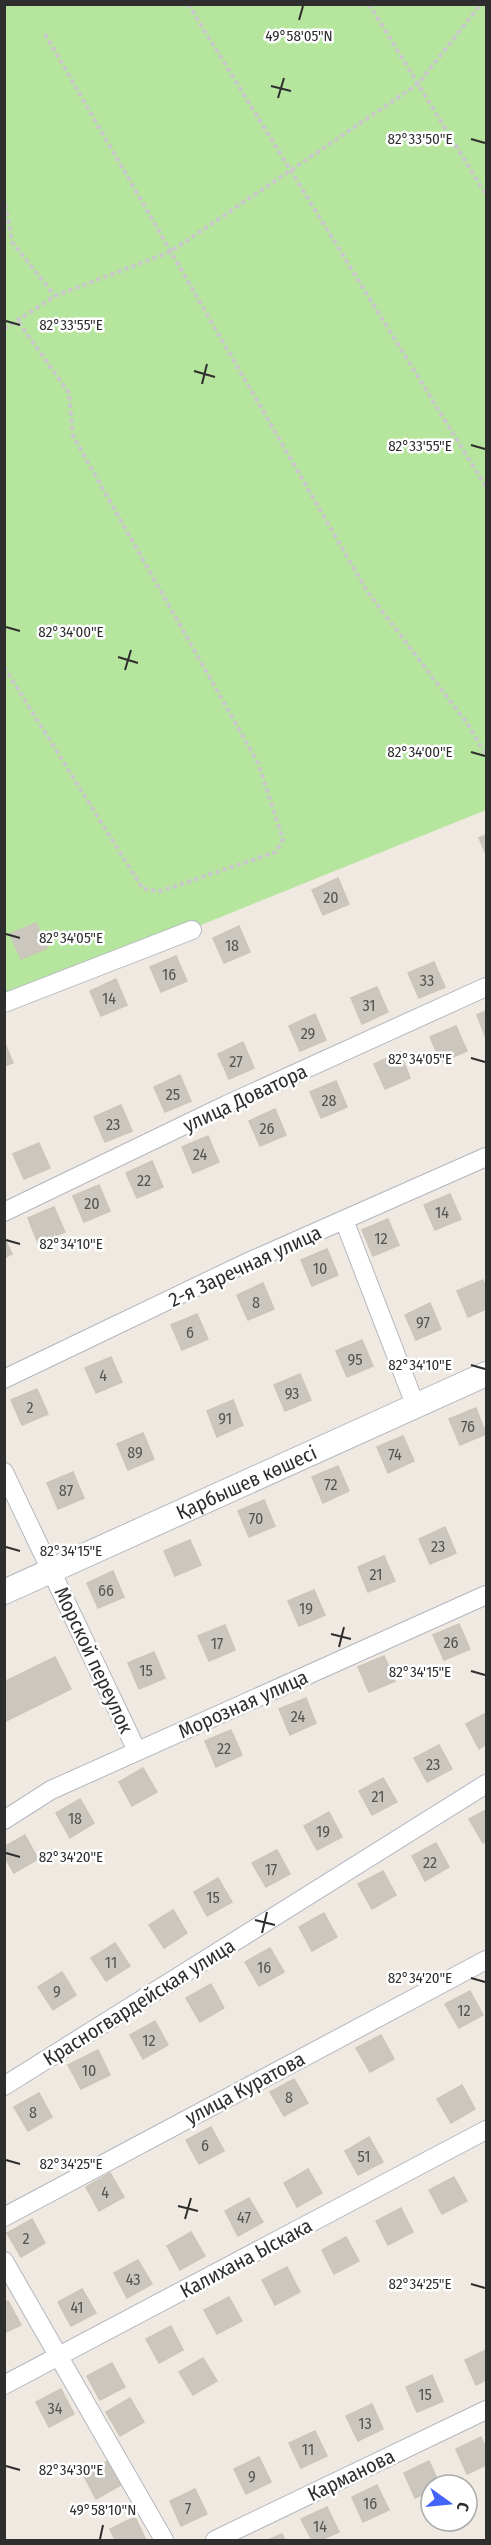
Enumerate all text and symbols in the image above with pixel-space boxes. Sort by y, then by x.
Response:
text: 49°58'05"N [265,27,333,45]
text: 82°33'50"E [388,130,452,148]
text: 82°33'55"E [39,316,103,334]
text: 82°33'55"E [388,437,452,455]
text: 82°34'00"E [38,623,104,641]
text: 82°34'00"E [387,743,453,761]
house number: 20 [323,888,339,907]
text: 82°34'05"E [39,929,103,947]
house number: 18 [225,936,239,955]
house number: 16 [162,965,176,984]
house number: 33 [420,971,434,990]
house number: 14 [102,989,116,1008]
house number: 31 [362,996,376,1015]
house number: 29 [301,1024,316,1043]
text: 82°34'05"E [388,1050,452,1068]
house number: 27 [229,1052,243,1071]
street label: улица Доватора [179,1059,311,1137]
house number: 25 [166,1085,180,1104]
house number: 28 [321,1091,337,1110]
house number: 23 [106,1115,120,1134]
house number: 26 [260,1119,275,1138]
house number: 24 [193,1145,207,1164]
house number: 22 [137,1171,151,1190]
house number: 20 [84,1194,100,1213]
house number: 14 [435,1203,449,1222]
street label: 2-я Заречная улица [165,1220,325,1312]
house number: 12 [374,1229,388,1248]
text: 82°34'10"E [39,1235,103,1253]
house number: 10 [313,1259,327,1278]
house number: 8 [252,1293,260,1312]
house number: 97 [416,1313,431,1332]
house number: 6 [186,1323,194,1342]
house number: 95 [347,1350,363,1369]
text: 82°34'10"E [388,1356,452,1374]
house number: 4 [99,1366,107,1385]
house number: 93 [285,1384,299,1403]
house number: 2 [26,1398,34,1417]
house number: 91 [218,1409,232,1428]
house number: 76 [461,1417,475,1436]
street label: Қарбышев көшесі [172,1440,320,1525]
house number: 89 [127,1443,143,1462]
house number: 74 [388,1445,402,1464]
house number: 72 [324,1475,338,1494]
house number: 87 [59,1481,74,1500]
house number: 70 [249,1509,263,1528]
house number: 23 [431,1537,445,1556]
text: 82°34'15"E [40,1542,102,1560]
house number: 21 [370,1565,382,1584]
house number: 66 [98,1581,114,1600]
street label: Морской переулок [50,1583,139,1738]
house number: 19 [299,1599,313,1618]
house number: 26 [444,1633,459,1652]
house number: 17 [211,1634,224,1653]
house number: 15 [139,1661,153,1680]
text: 82°34'15"E [389,1663,451,1681]
street label: Морозная улица [174,1665,312,1743]
house number: 24 [291,1707,305,1726]
house number: 22 [217,1739,231,1758]
house number: 23 [426,1755,440,1774]
house number: 21 [372,1787,384,1806]
house number: 18 [68,1809,82,1828]
house number: 19 [316,1822,330,1841]
text: 82°34'20"E [39,1848,103,1866]
house number: 22 [423,1853,437,1872]
house number: 17 [265,1860,278,1879]
house number: 15 [206,1888,220,1907]
street label: Красногвардейская улица [39,1933,239,2071]
house number: 11 [105,1953,117,1972]
house number: 16 [257,1958,271,1977]
text: 82°34'20"E [388,1969,452,1987]
house number: 9 [53,1982,61,2001]
house number: 12 [457,2001,471,2020]
house number: 12 [142,2031,156,2050]
street label: улица Куратова [181,2046,309,2130]
house number: 10 [82,2061,96,2080]
house number: 8 [285,2088,293,2107]
house number: 8 [29,2103,37,2122]
house number: 6 [201,2136,209,2155]
house number: 51 [358,2147,370,2166]
text: 82°34'25"E [39,2155,103,2173]
house number: 4 [101,2183,109,2202]
house number: 47 [237,2208,251,2227]
street label: Калихана Ыскака [176,2213,316,2303]
house number: 2 [22,2229,30,2248]
house number: 43 [126,2270,140,2289]
text: 82°34'25"E [388,2275,452,2293]
house number: 41 [70,2298,84,2317]
house number: 15 [418,2385,432,2404]
house number: 34 [48,2399,63,2418]
house number: 13 [358,2414,372,2433]
house number: 11 [302,2440,314,2459]
street label: Карманова [304,2444,398,2506]
text: 82°34'30"E [39,2461,103,2479]
house number: 9 [248,2467,256,2486]
north arrow [419,2473,479,2533]
house number: 16 [363,2494,377,2513]
house number: 7 [185,2499,192,2518]
text: С [453,2500,473,2514]
text: 49°58'10"N [70,2501,136,2519]
house number: 14 [313,2517,327,2536]

